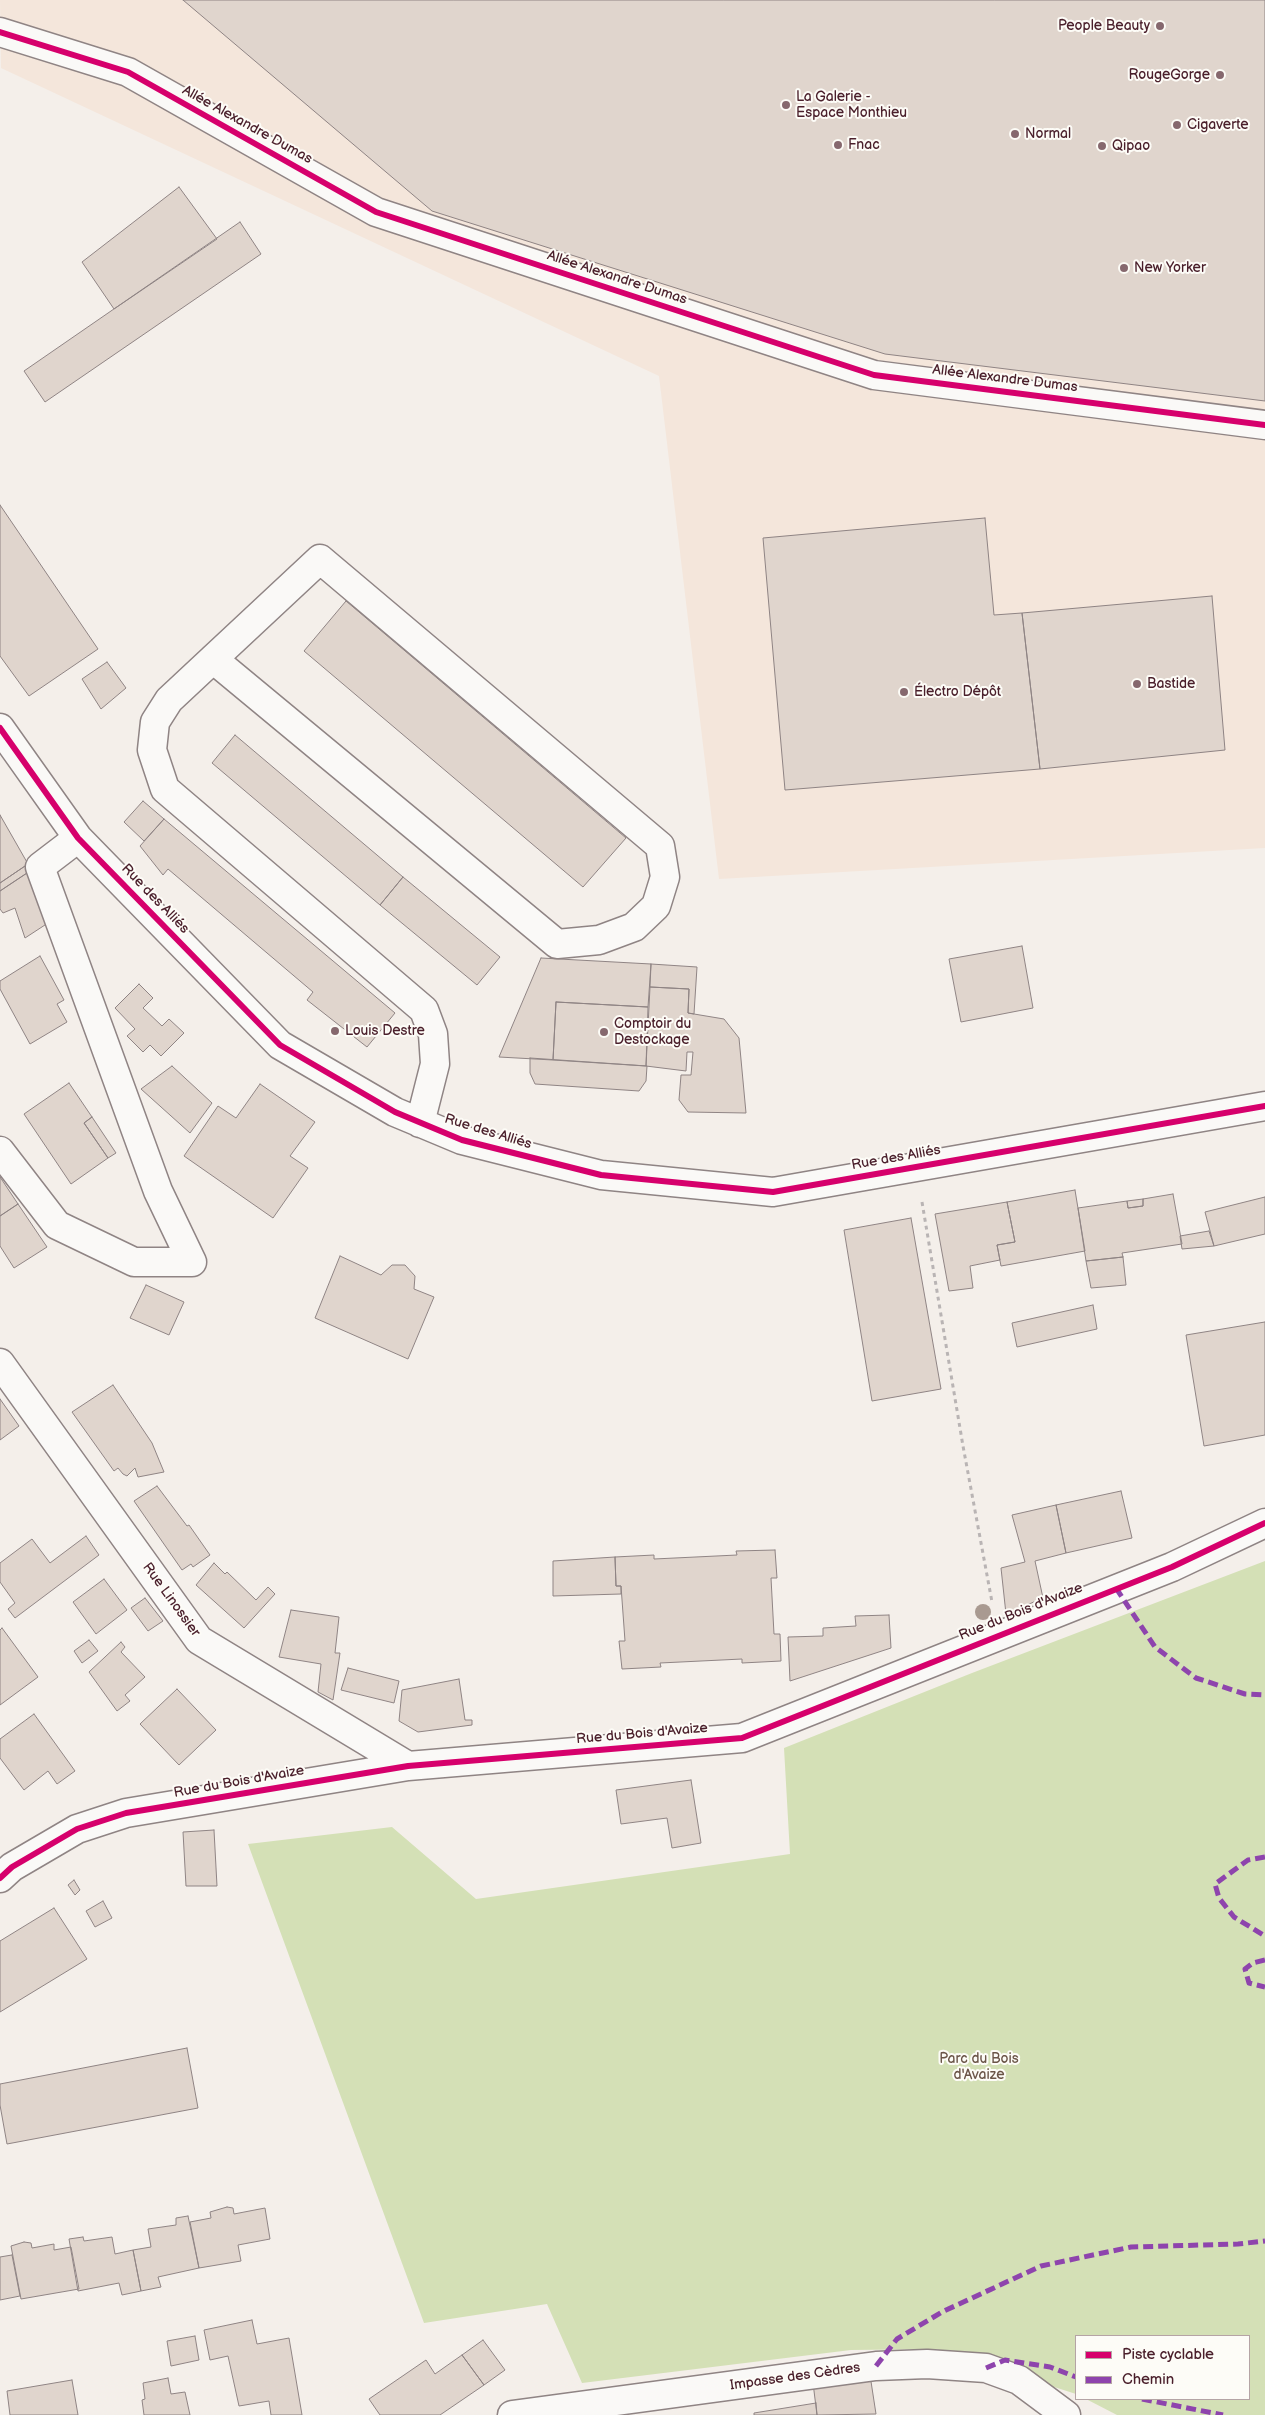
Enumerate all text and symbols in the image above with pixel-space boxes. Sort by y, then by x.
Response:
place label: People Beauty [1058,18,1150,34]
marker: People Beauty [1154,20,1166,32]
place label: RougeGorge [1128,67,1210,83]
marker: RougeGorge [1214,69,1226,81]
street label: Allée Alexandre Dumas [179,82,315,168]
place label: La Galerie - Espace Monthieu [796,89,907,121]
marker: La Galerie - Espace Monthieu [780,99,792,111]
place label: Cigaverte [1187,117,1249,133]
marker: Cigaverte [1171,119,1183,131]
place label: Normal [1025,126,1071,142]
marker: Normal [1009,128,1021,140]
place label: Fnac [848,137,880,153]
place label: Qipao [1112,138,1150,154]
marker: Fnac [832,139,844,151]
marker: Qipao [1096,140,1108,152]
street label: Allée Alexandre Dumas [545,247,689,309]
place label: New Yorker [1134,260,1206,276]
marker: New Yorker [1118,262,1130,274]
street label: Allée Alexandre Dumas [931,362,1079,396]
place label: Bastide [1147,676,1195,692]
marker: Bastide [1131,678,1143,690]
place label: Électro Dépôt [914,684,1001,700]
marker: Électro Dépôt [898,686,910,698]
street label: Rue des Alliés [118,861,192,937]
place label: Comptoir du Destockage [614,1016,691,1048]
place label: Louis Destre [345,1023,425,1039]
marker: Louis Destre [329,1025,341,1037]
marker: Comptoir du Destockage [598,1026,610,1038]
street label: Rue des Alliés [442,1111,534,1153]
street label: Rue des Alliés [850,1142,942,1174]
street label: Rue Linossier [138,1560,204,1640]
street label: Rue du Bois d'Avaize [957,1579,1085,1645]
street label: Rue du Bois d'Avaize [576,1720,708,1748]
street label: Rue du Bois d'Avaize [173,1762,305,1802]
park label: Parc du Bois d'Avaize [939,2051,1019,2084]
legend [1075,2335,1250,2400]
text: Piste cyclable [1122,2345,1214,2364]
street label: Impasse des Cèdres [729,2360,861,2394]
text: Chemin [1122,2370,1174,2389]

